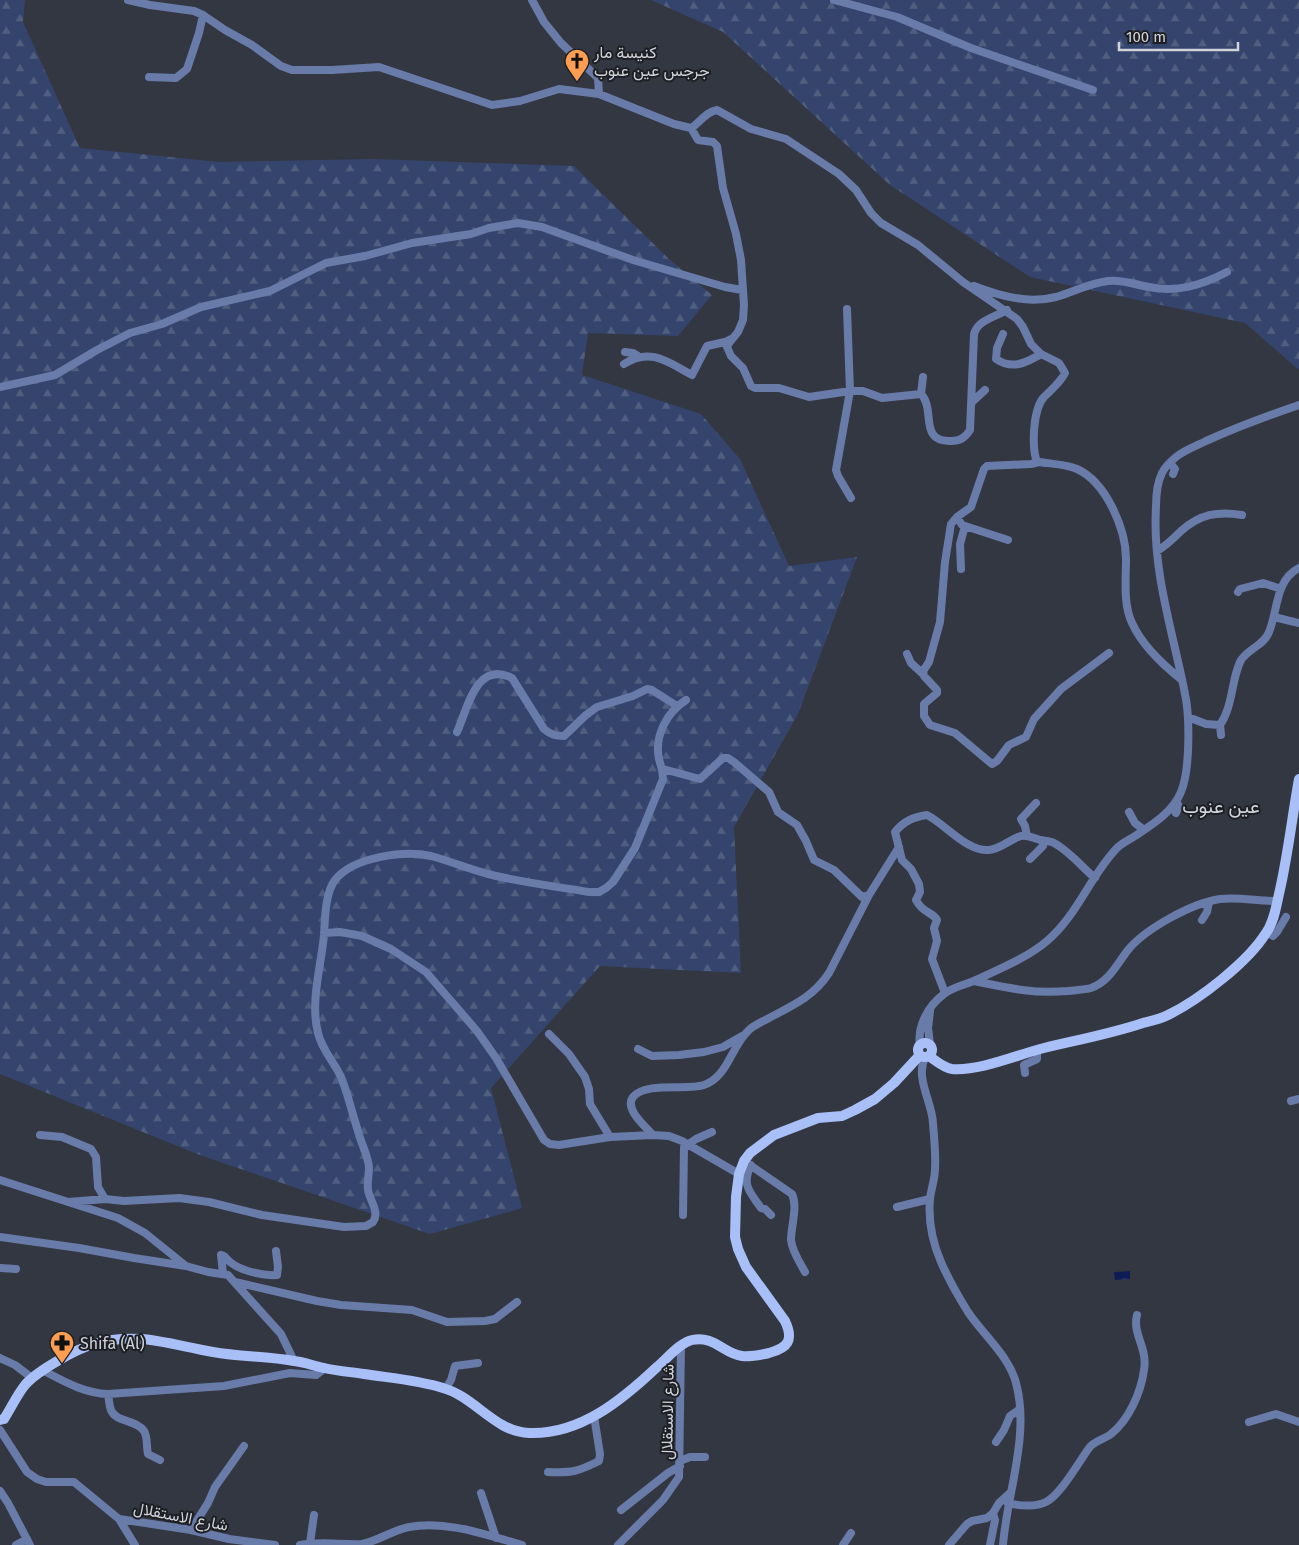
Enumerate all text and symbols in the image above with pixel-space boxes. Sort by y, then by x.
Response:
scale bar [1119,20,1238,52]
text: 100 m [1126,28,1166,46]
place label: كنيسة مار جرجس عين عنوب [593,43,710,81]
church icon: كنيسة مار جرجس عين عنوب [564,48,590,82]
district label: عين عنوب [1182,795,1260,818]
pharmacy icon: Shifa (Al) [49,1330,75,1364]
place label: Shifa (Al) [80,1334,145,1353]
street label: شارع الاستقلال [657,1364,680,1460]
street label: شارع الاستقلال [132,1498,230,1537]

